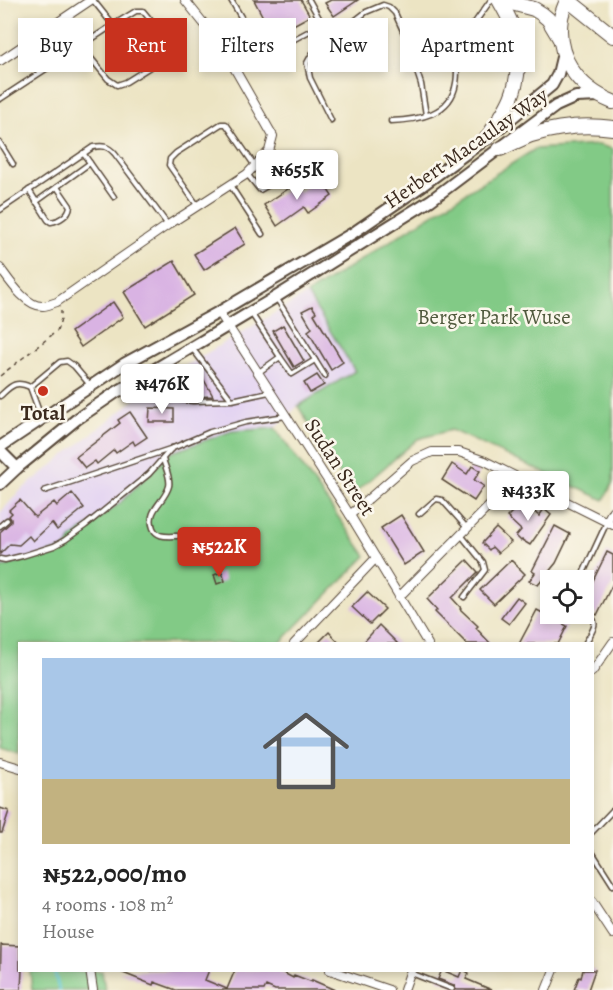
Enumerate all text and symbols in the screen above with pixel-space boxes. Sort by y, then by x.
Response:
chip: Buy [18,18,93,72]
chip: Rent [105,18,187,72]
chip: Filters [199,18,296,72]
chip: New [308,18,388,72]
chip: Apartment [400,18,535,72]
street label: Herbert Macaulay Way [379,81,554,215]
pin: ₦655K [255,150,339,201]
text: ₦655K [270,156,324,183]
park label: Berger Park Wuse [417,303,571,331]
pin: ₦476K [120,364,204,415]
text: ₦476K [135,370,189,397]
marker: Total [36,384,50,398]
place label: Total [21,399,66,427]
street label: Sudan Street [298,413,382,521]
pin: ₦433K [486,471,570,522]
text: ₦433K [501,477,555,504]
pin: ₦522K [177,527,261,578]
text: ₦522K [191,533,247,560]
map controls [540,570,594,624]
button: locate [540,570,594,624]
icon: home [252,697,360,805]
text: ₦522,000/mo [42,856,187,891]
text: 4 rooms · 108 m² [42,891,173,918]
text: House [42,918,94,945]

